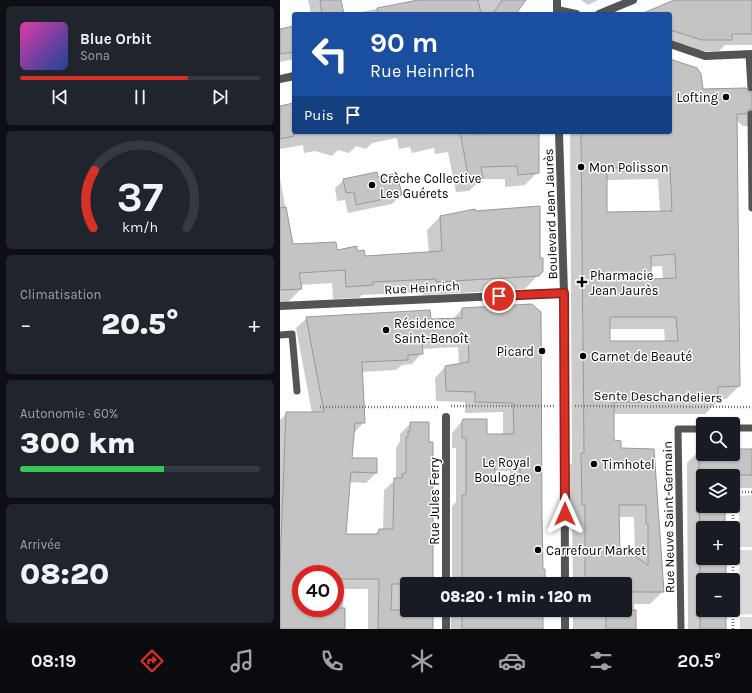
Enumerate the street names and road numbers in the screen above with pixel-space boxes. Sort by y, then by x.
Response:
street label: Boulevard Jean Jaurès [541,148,560,280]
street label: Rue Heinrich [384,278,460,297]
street label: Sente Deschandeliers [593,388,723,405]
street label: Rue Neuve Saint-Germain [660,441,677,593]
street label: Rue Jules Ferry [427,457,442,545]

